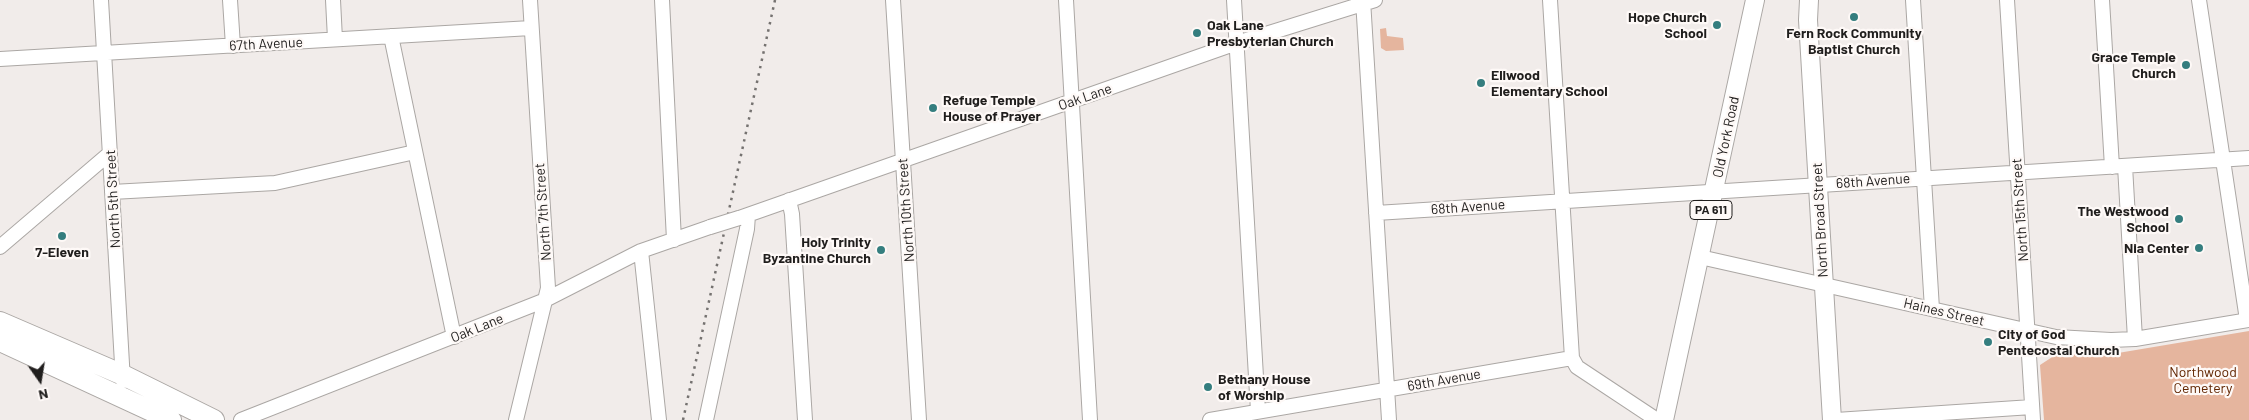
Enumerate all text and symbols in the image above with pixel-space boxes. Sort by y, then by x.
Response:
place label: Hope Church School [1628,9,1707,41]
marker: Fern Rock Community Baptist Church [1848,11,1860,23]
place label: Oak Lane Presbyterian Church [1207,17,1334,49]
marker: Hope Church School [1711,19,1723,31]
place label: Fern Rock Community Baptist Church [1786,25,1922,58]
marker: Oak Lane Presbyterian Church [1191,27,1203,39]
street label: 67th Avenue [229,34,303,54]
place label: Grace Temple Church [2092,49,2176,82]
marker: Grace Temple Church [2180,59,2192,71]
place label: Ellwood Elementary School [1491,67,1608,100]
marker: Ellwood Elementary School [1475,77,1487,89]
street label: Oak Lane [1056,80,1114,114]
place label: Refuge Temple House of Prayer [943,92,1041,124]
street label: Old York Road [1709,95,1743,179]
marker: Refuge Temple House of Prayer [927,102,939,114]
street label: North 5th Street [102,149,124,249]
street label: North 10th Street [894,157,918,263]
street label: North 15th Street [2008,158,2032,262]
street label: North 7th Street [531,162,555,262]
street label: North Broad Street [1809,162,1831,278]
street label: 68th Avenue [1835,170,1911,192]
street label: 68th Avenue [1430,196,1506,218]
road number: PA 611 [1690,200,1732,220]
place label: The Westwood School [2077,203,2169,236]
marker: The Westwood School [2173,213,2185,225]
marker: 7-Eleven [56,230,68,242]
place label: Holy Trinity Byzantine Church [763,234,871,266]
place label: Nia Center [2124,240,2189,256]
marker: Nia Center [2193,242,2205,254]
place label: 7-Eleven [35,244,89,260]
marker: Holy Trinity Byzantine Church [875,244,887,256]
street label: Haines Street [1902,295,1986,329]
street label: Oak Lane [448,310,506,346]
place label: City of God Pentecostal Church [1998,326,2119,358]
marker: City of God Pentecostal Church [1982,336,1994,348]
north arrow [15,355,65,405]
park label: Northwood Cemetery [2169,364,2237,397]
street label: 69th Avenue [1406,365,1482,395]
place label: Bethany House of Worship [1218,371,1311,404]
marker: Bethany House of Worship [1202,381,1214,393]
text: N [37,386,50,404]

